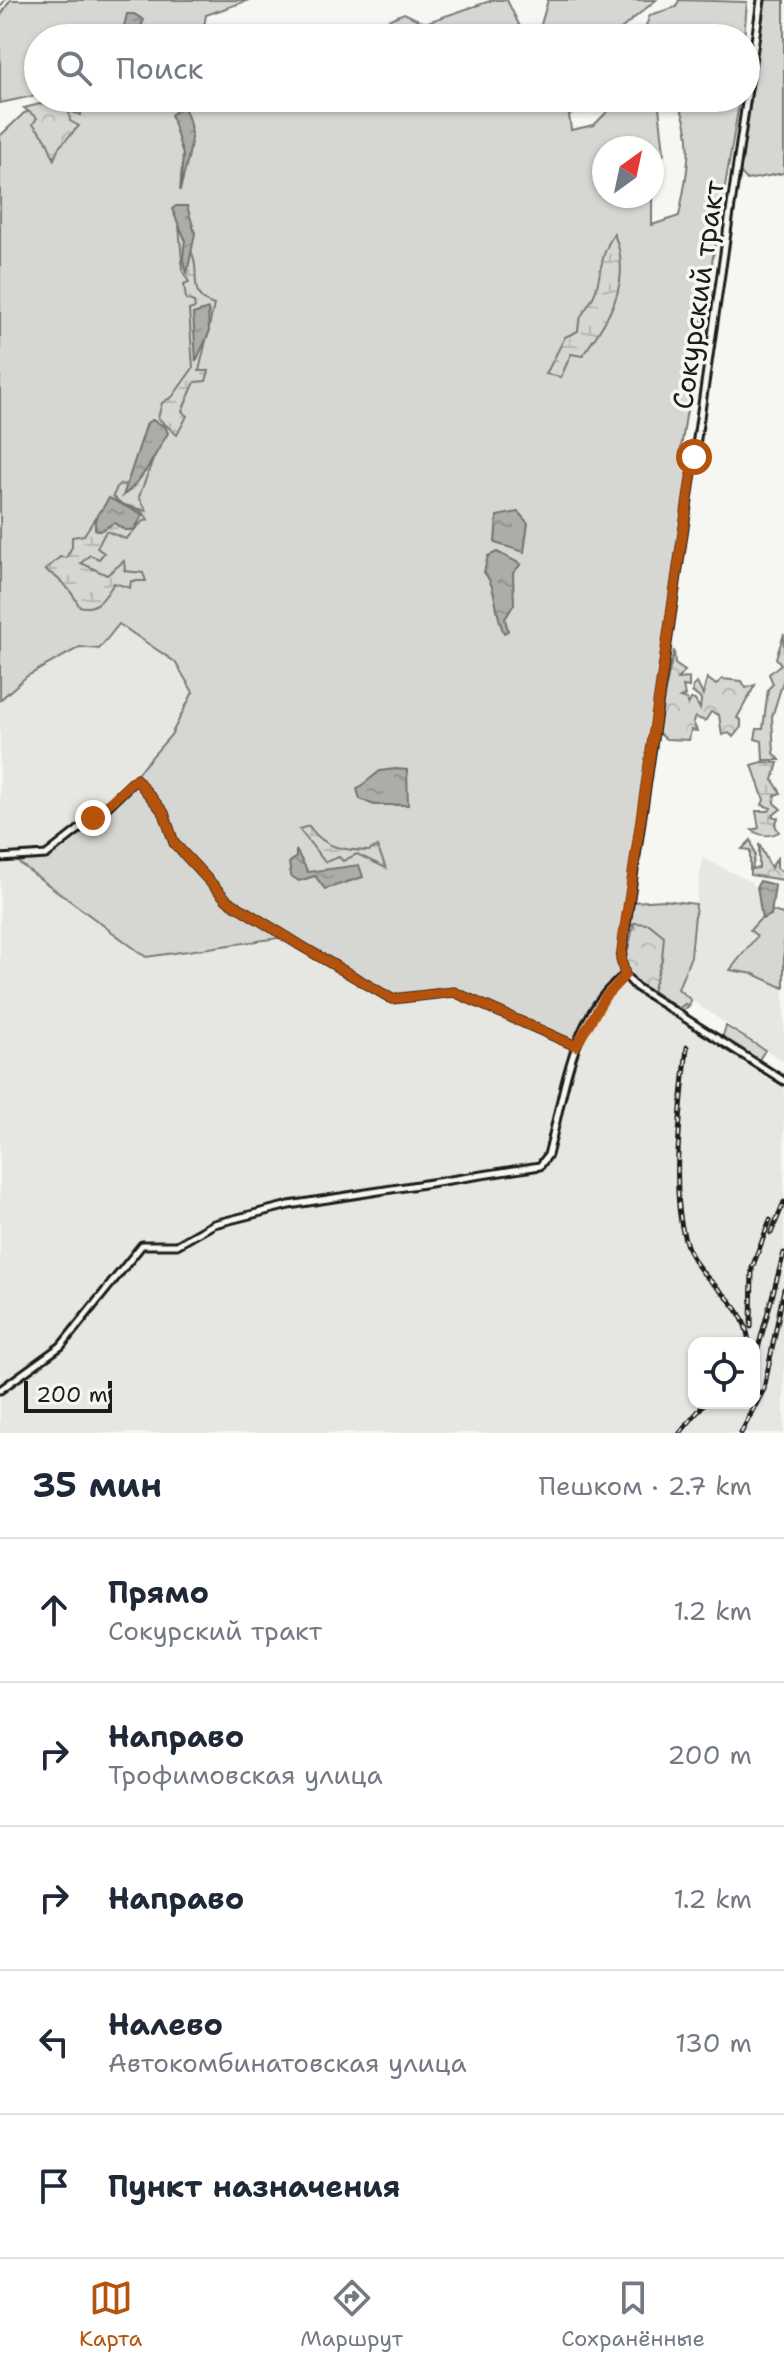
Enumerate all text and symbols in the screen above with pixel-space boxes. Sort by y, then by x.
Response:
search box [24,24,760,112]
icon: search [52,46,96,90]
text: Поиск [116,48,204,89]
north arrow [592,136,664,208]
street label: Сокурский тракт [663,177,733,412]
route start [676,439,712,475]
route end [75,800,111,836]
map controls [688,1337,760,1409]
button: locate [688,1337,760,1409]
scale bar [24,1377,112,1413]
text: 200 m [36,1380,108,1409]
text: 35 мин [32,1462,162,1508]
text: Пешком · 2.7 km [539,1468,752,1503]
text: Прямо [108,1572,209,1613]
icon: ahead [32,1588,76,1632]
text: 1.2 km [673,1593,752,1628]
text: Сокурский тракт [108,1613,322,1648]
text: Направо [108,1716,244,1757]
icon: right [32,1732,76,1776]
text: 200 m [667,1737,752,1772]
text: Трофимовская улица [108,1757,383,1792]
icon: right [32,1876,76,1920]
text: Направо [108,1878,244,1919]
text: 1.2 km [673,1881,752,1916]
text: Налево [108,2004,223,2045]
icon: left [32,2020,76,2064]
text: 130 m [675,2025,752,2060]
text: Автокомбинатовская улица [108,2045,467,2080]
icon: arrive [32,2164,76,2208]
text: Пункт назначения [108,2166,400,2207]
tab: Карта [79,2276,142,2353]
tab: Маршрут [300,2276,403,2353]
tab: Сохранённые [561,2276,705,2353]

